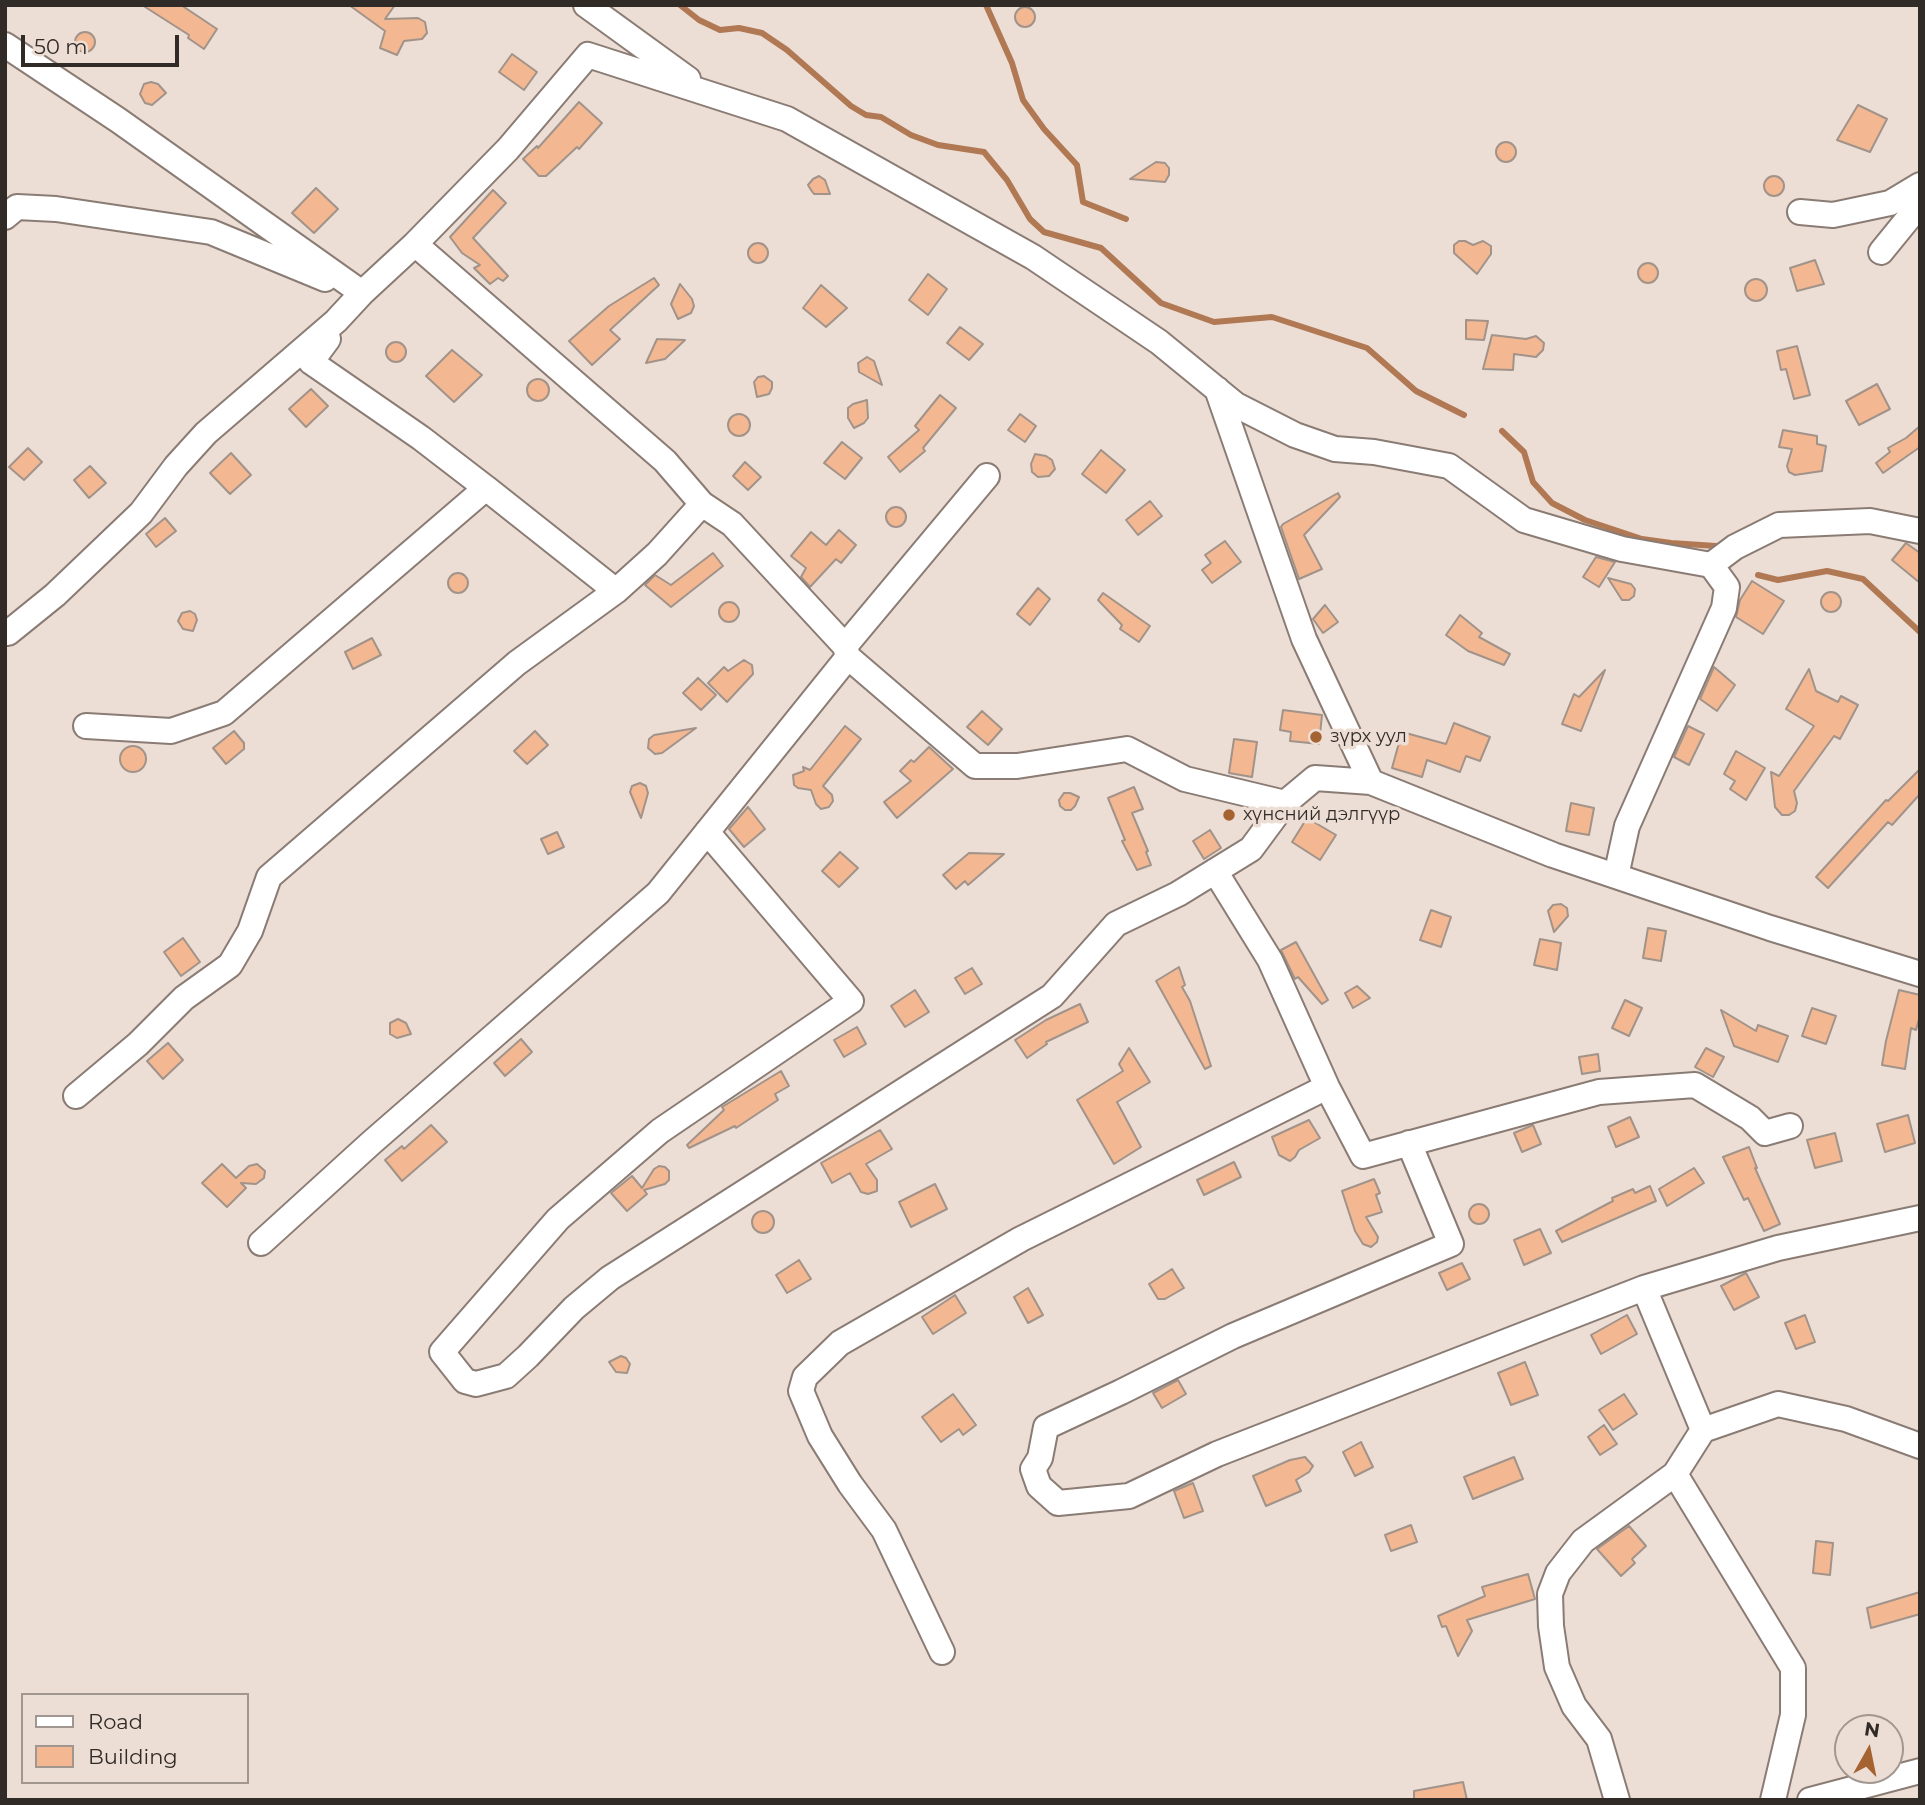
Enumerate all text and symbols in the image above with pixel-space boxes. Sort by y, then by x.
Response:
scale bar [24,21,182,65]
text: 50 m [34,34,88,59]
place label: зүрх уул [1330,726,1407,748]
marker: зүрх уул [1308,729,1324,745]
place label: хүнсний дэлгүүр [1243,804,1400,826]
marker: хүнсний дэлгүүр [1221,807,1237,823]
legend [21,1693,248,1784]
text: Road [88,1709,143,1734]
north arrow [1834,1714,1904,1784]
text: N [1863,1717,1881,1742]
text: Building [88,1744,178,1769]

